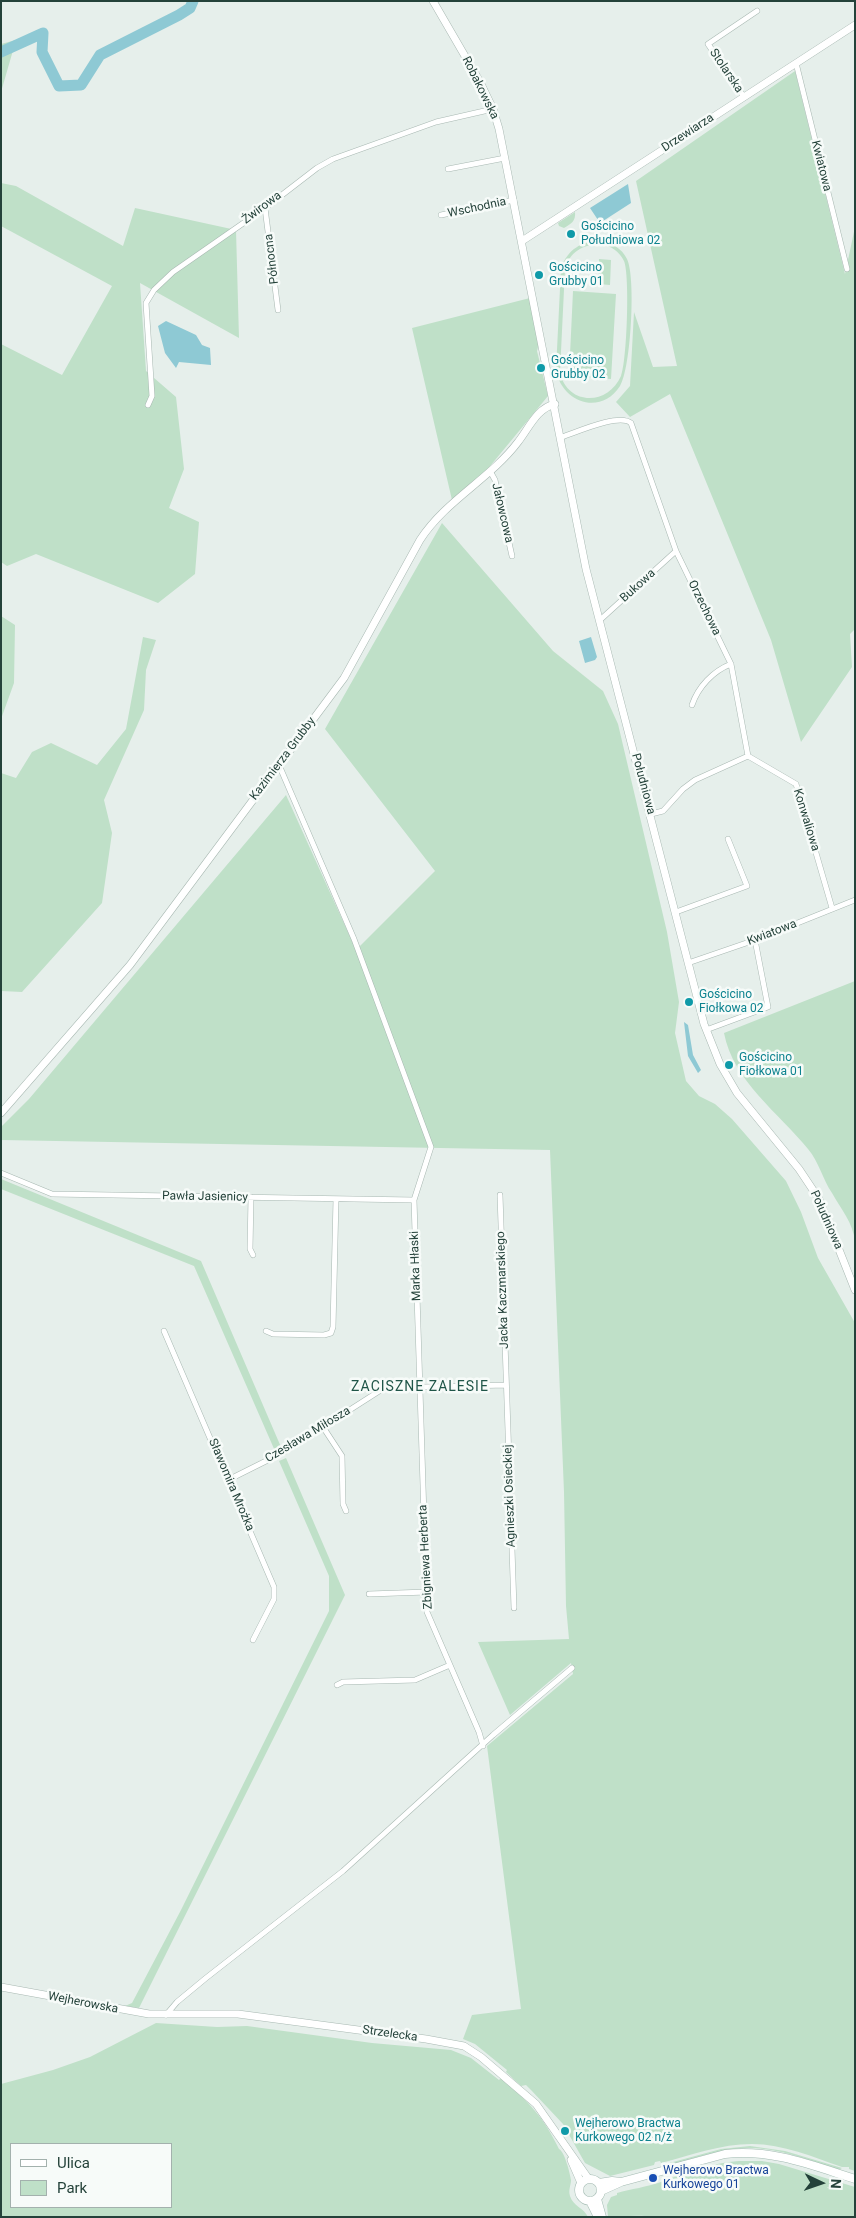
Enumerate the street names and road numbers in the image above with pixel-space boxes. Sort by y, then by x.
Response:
street label: Stolarska [706,46,746,96]
street label: Robakowska [459,54,501,122]
street label: Drzewiarza [659,111,717,155]
street label: Kwiatowa [808,139,834,193]
street label: Żwirowa [240,189,284,227]
street label: Wschodnia [446,195,508,221]
street label: Północna [262,233,282,285]
street label: Jałowcowa [488,482,516,544]
street label: Bukowa [617,566,659,606]
street label: Orzechowa [684,578,724,638]
street label: Kazimierza Grubby [247,715,319,803]
street label: Południowa [628,752,658,816]
street label: Konwaliowa [790,787,822,853]
street label: Kwiatowa [745,917,799,949]
street label: Południowa [807,1188,845,1252]
street label: Pawła Jasienicy [162,1189,248,1205]
street label: Marka Hłaski [408,1231,424,1301]
street label: Jacka Kaczmarskiego [494,1231,512,1349]
street label: Czesława Miłosza [263,1404,353,1466]
street label: Sławomira Mrożka [205,1436,257,1534]
street label: Agnieszki Osieckiej [501,1444,519,1548]
street label: Zbigniewa Herberta [416,1504,436,1610]
street label: Wejherowska [47,1989,119,2017]
street label: Strzelecka [362,2023,418,2045]

